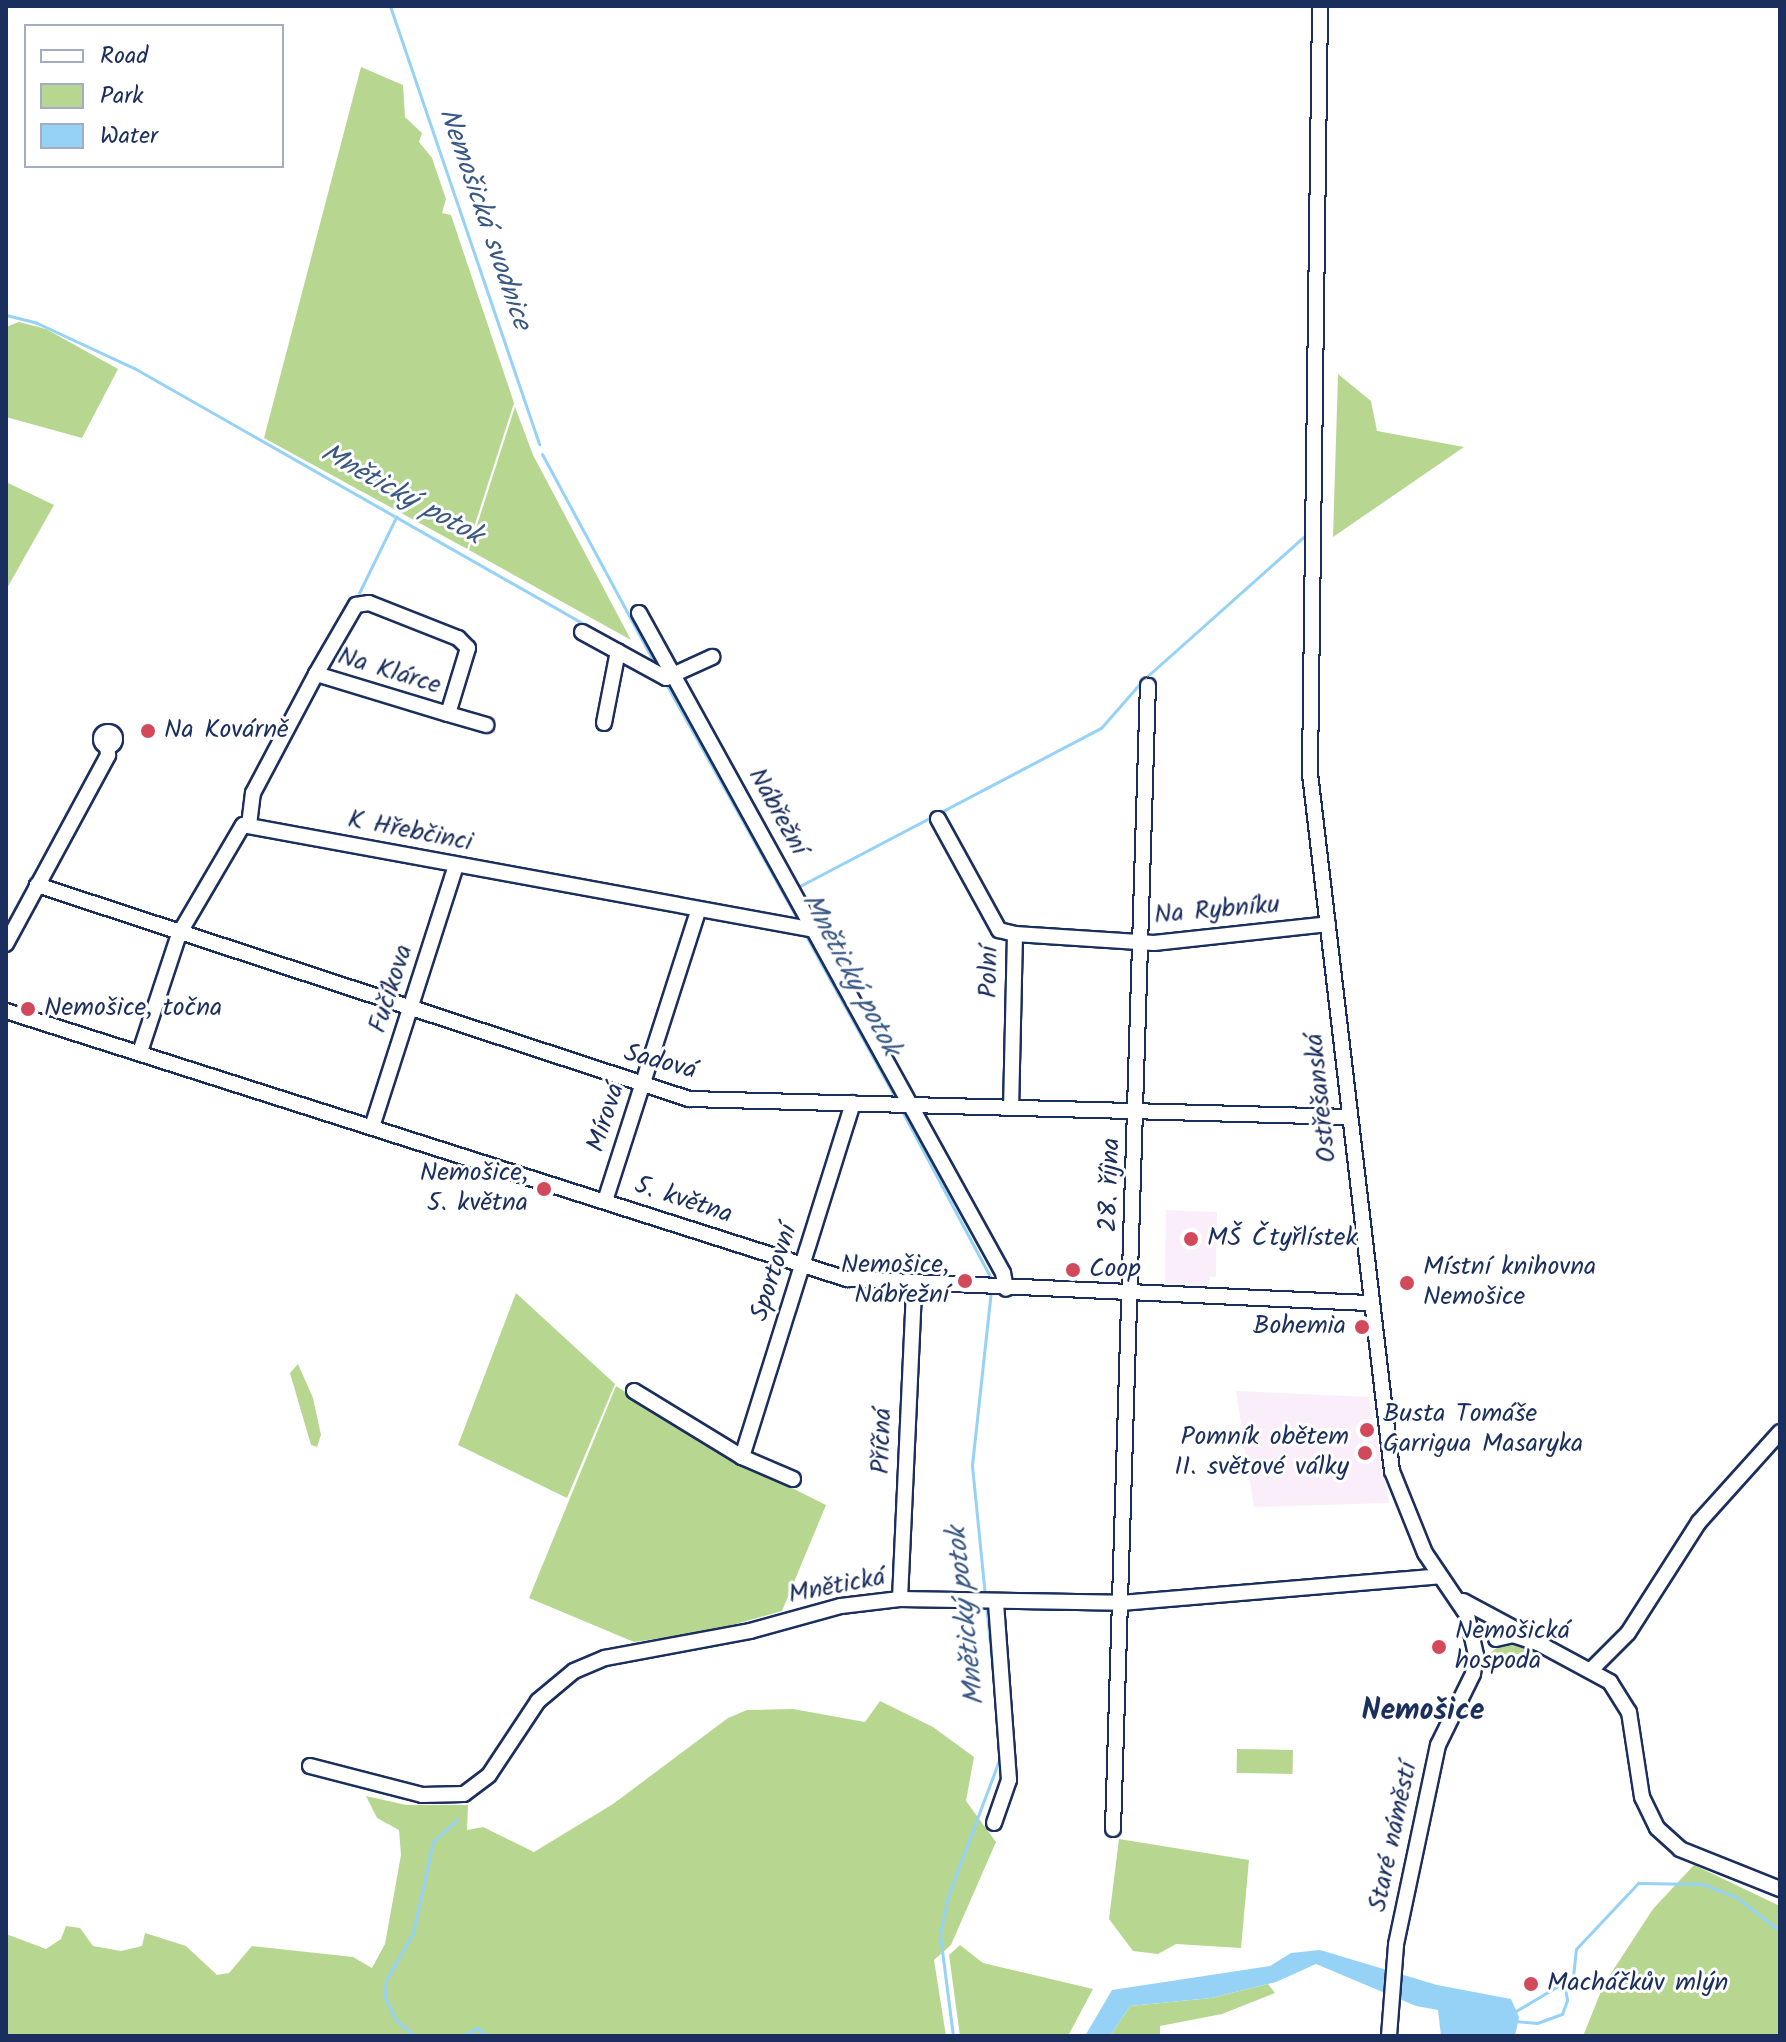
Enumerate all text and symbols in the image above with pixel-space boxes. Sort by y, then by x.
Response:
legend [24,24,284,168]
text: Road [100,37,148,76]
text: Park [100,77,144,116]
water label: Nemošická svodnice [430,104,538,334]
text: Water [100,117,158,156]
water label: Mnětický potok [314,437,488,553]
street label: Na Klárce [334,642,444,702]
place label: Na Kovárně [164,715,288,747]
marker: Na Kovárně [139,722,157,740]
street label: Nábřežní [740,763,814,861]
street label: K Hřebčinci [345,805,475,859]
water label: Mnětický potok [793,888,907,1062]
street label: Na Rybníku [1153,890,1281,932]
street label: Fučíkova [363,941,421,1037]
street label: Polní [974,946,1006,998]
place label: Nemošice, točna [44,993,222,1025]
marker: Nemošice, točna [19,1000,37,1018]
street label: Ostřešanská [1300,1032,1344,1164]
street label: Sadová [620,1038,700,1088]
street label: Mírová [581,1080,633,1156]
street label: 28. října [1094,1137,1128,1233]
place label: Nemošice, 5. května [420,1158,528,1220]
street label: 5. května [630,1171,736,1231]
marker: Nemošice, 5. května [535,1180,553,1198]
street label: Sportovní [745,1221,805,1325]
place label: MŠ Čtyřlístek [1207,1223,1358,1255]
marker: MŠ Čtyřlístek [1182,1230,1200,1248]
place label: Nemošice, Nábřežní [841,1250,949,1312]
place label: Místní knihovna Nemošice [1423,1252,1596,1314]
place label: Coop [1089,1254,1141,1286]
marker: Coop [1064,1261,1082,1279]
marker: Nemošice, Nábřežní [956,1272,974,1290]
marker: Místní knihovna Nemošice [1398,1274,1416,1292]
place label: Bohemia [1253,1311,1346,1343]
marker: Bohemia [1353,1318,1371,1336]
place label: Busta Tomáše Garrigua Masaryka [1383,1399,1583,1460]
street label: Příčná [866,1407,900,1475]
marker: Busta Tomáše Garrigua Masaryka [1358,1421,1376,1439]
place label: Pomník obětem II. světové války [1174,1422,1349,1484]
marker: Pomník obětem II. světové války [1356,1444,1374,1462]
water label: Mnětický potok [941,1525,993,1707]
street label: Mnětická [786,1562,888,1612]
place label: Nemošická hospoda [1455,1616,1570,1678]
marker: Nemošická hospoda [1430,1638,1448,1656]
district label: Nemošice [1362,1693,1484,1729]
street label: Staré náměstí [1363,1759,1425,1915]
place label: Macháčkův mlýn [1547,1968,1728,2000]
marker: Macháčkův mlýn [1522,1975,1540,1993]

